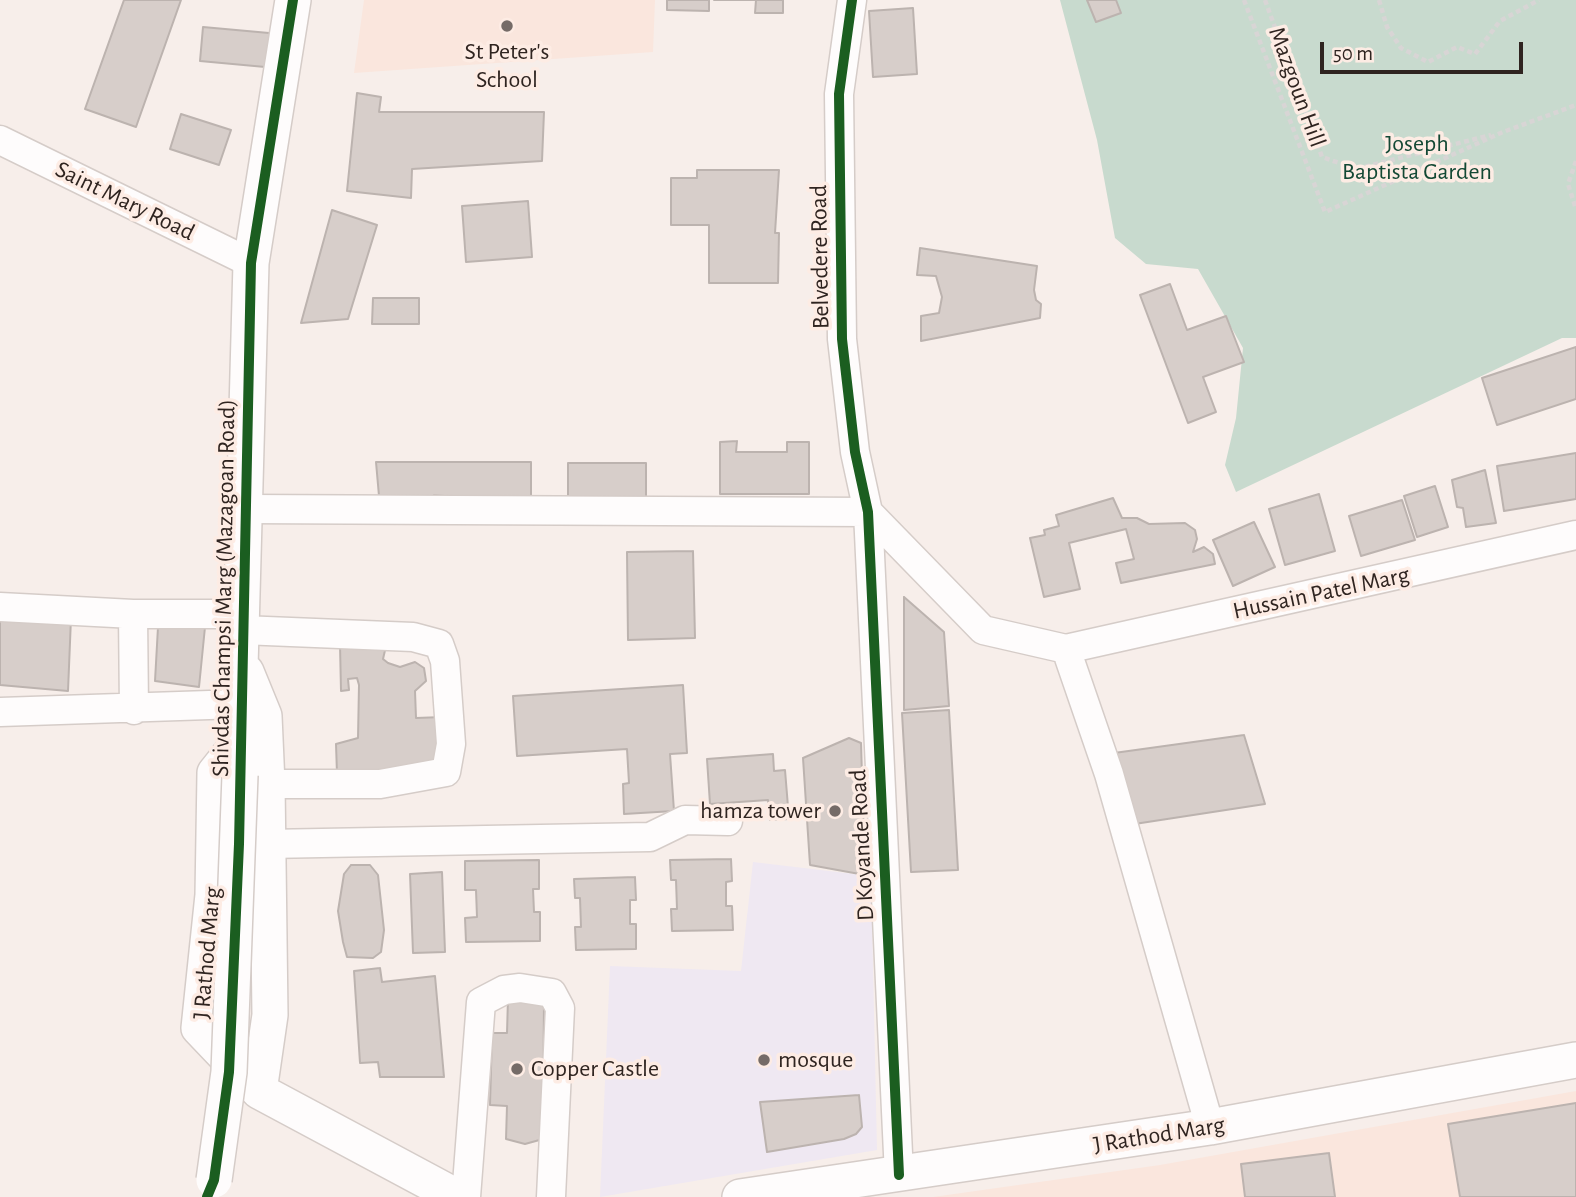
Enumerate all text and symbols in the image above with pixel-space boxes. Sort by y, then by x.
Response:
marker: St Peter's School [499,18,515,34]
street label: Mazgoun Hill [1262,23,1332,151]
scale bar [1324,28,1527,72]
place label: St Peter's School [465,38,549,94]
text: 50 m [1333,43,1373,64]
park label: Joseph Baptista Garden [1342,130,1492,186]
street label: Saint Mary Road [51,155,199,247]
street label: Belvedere Road [804,185,836,329]
street label: Shivdas Champsi Marg (Mazagoan Road) [206,399,242,777]
street label: Hussain Patel Marg [1230,560,1412,626]
street label: D Koyande Road [844,768,880,922]
place label: hamza tower [700,797,821,825]
marker: hamza tower [827,803,843,819]
street label: J Rathod Marg [187,886,227,1020]
place label: mosque [778,1046,853,1074]
marker: mosque [756,1052,772,1068]
place label: Copper Castle [531,1055,659,1083]
marker: Copper Castle [509,1061,525,1077]
street label: J Rathod Marg [1091,1110,1227,1160]

